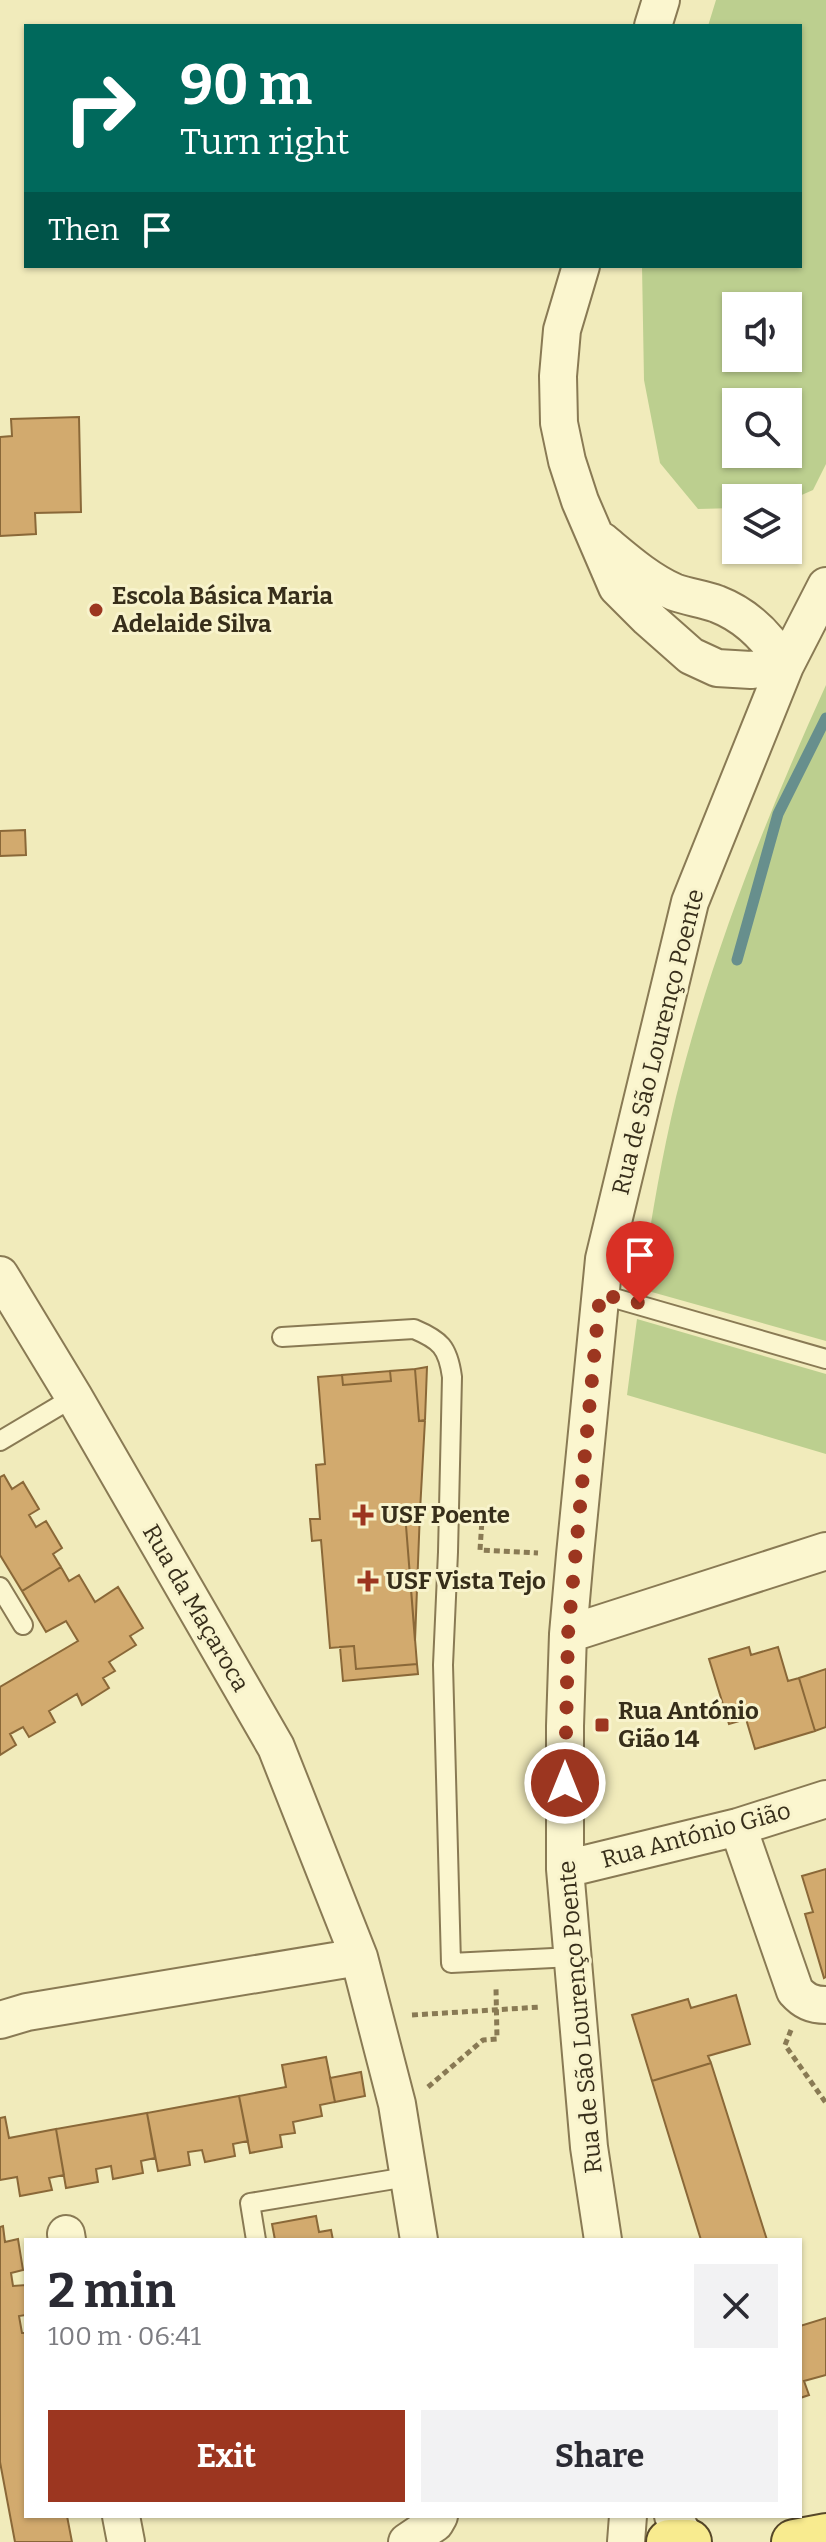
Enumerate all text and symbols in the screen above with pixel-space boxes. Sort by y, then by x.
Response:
text: 90 m [180,52,312,119]
icon: right [48,56,152,160]
text: Turn right [180,120,349,164]
icon: arrive [135,208,179,252]
text: Then [48,212,119,248]
map controls [722,292,802,564]
button: sound [722,292,802,372]
button: search [722,388,802,468]
button: layers [722,484,802,564]
place label: Escola Básica Maria Adelaide Silva [112,582,334,638]
marker: Escola Básica Maria Adelaide Silva [87,601,105,619]
street label: Rua de São Lourenço Poente [606,886,710,1198]
pin [606,1221,674,1303]
icon: arrive [618,1233,662,1277]
place label: USF Poente [381,1501,510,1529]
marker: USF Poente [352,1504,374,1526]
street label: Rua da Maçaroca [137,1520,255,1696]
place label: USF Vista Tejo [386,1567,546,1595]
marker: USF Vista Tejo [357,1570,379,1592]
place label: Rua António Gião 14 [618,1697,759,1753]
marker: Rua António Gião 14 [593,1716,611,1734]
position arrow [523,1741,607,1825]
street label: Rua António Gião [598,1796,794,1874]
street label: Rua de São Lourenço Poente [552,1859,608,2175]
text: 2 min [48,2262,176,2320]
button: close [694,2264,778,2348]
text: 100 m · 06:41 [48,2321,201,2352]
button: Exit [48,2410,405,2502]
button: Share [421,2410,778,2502]

